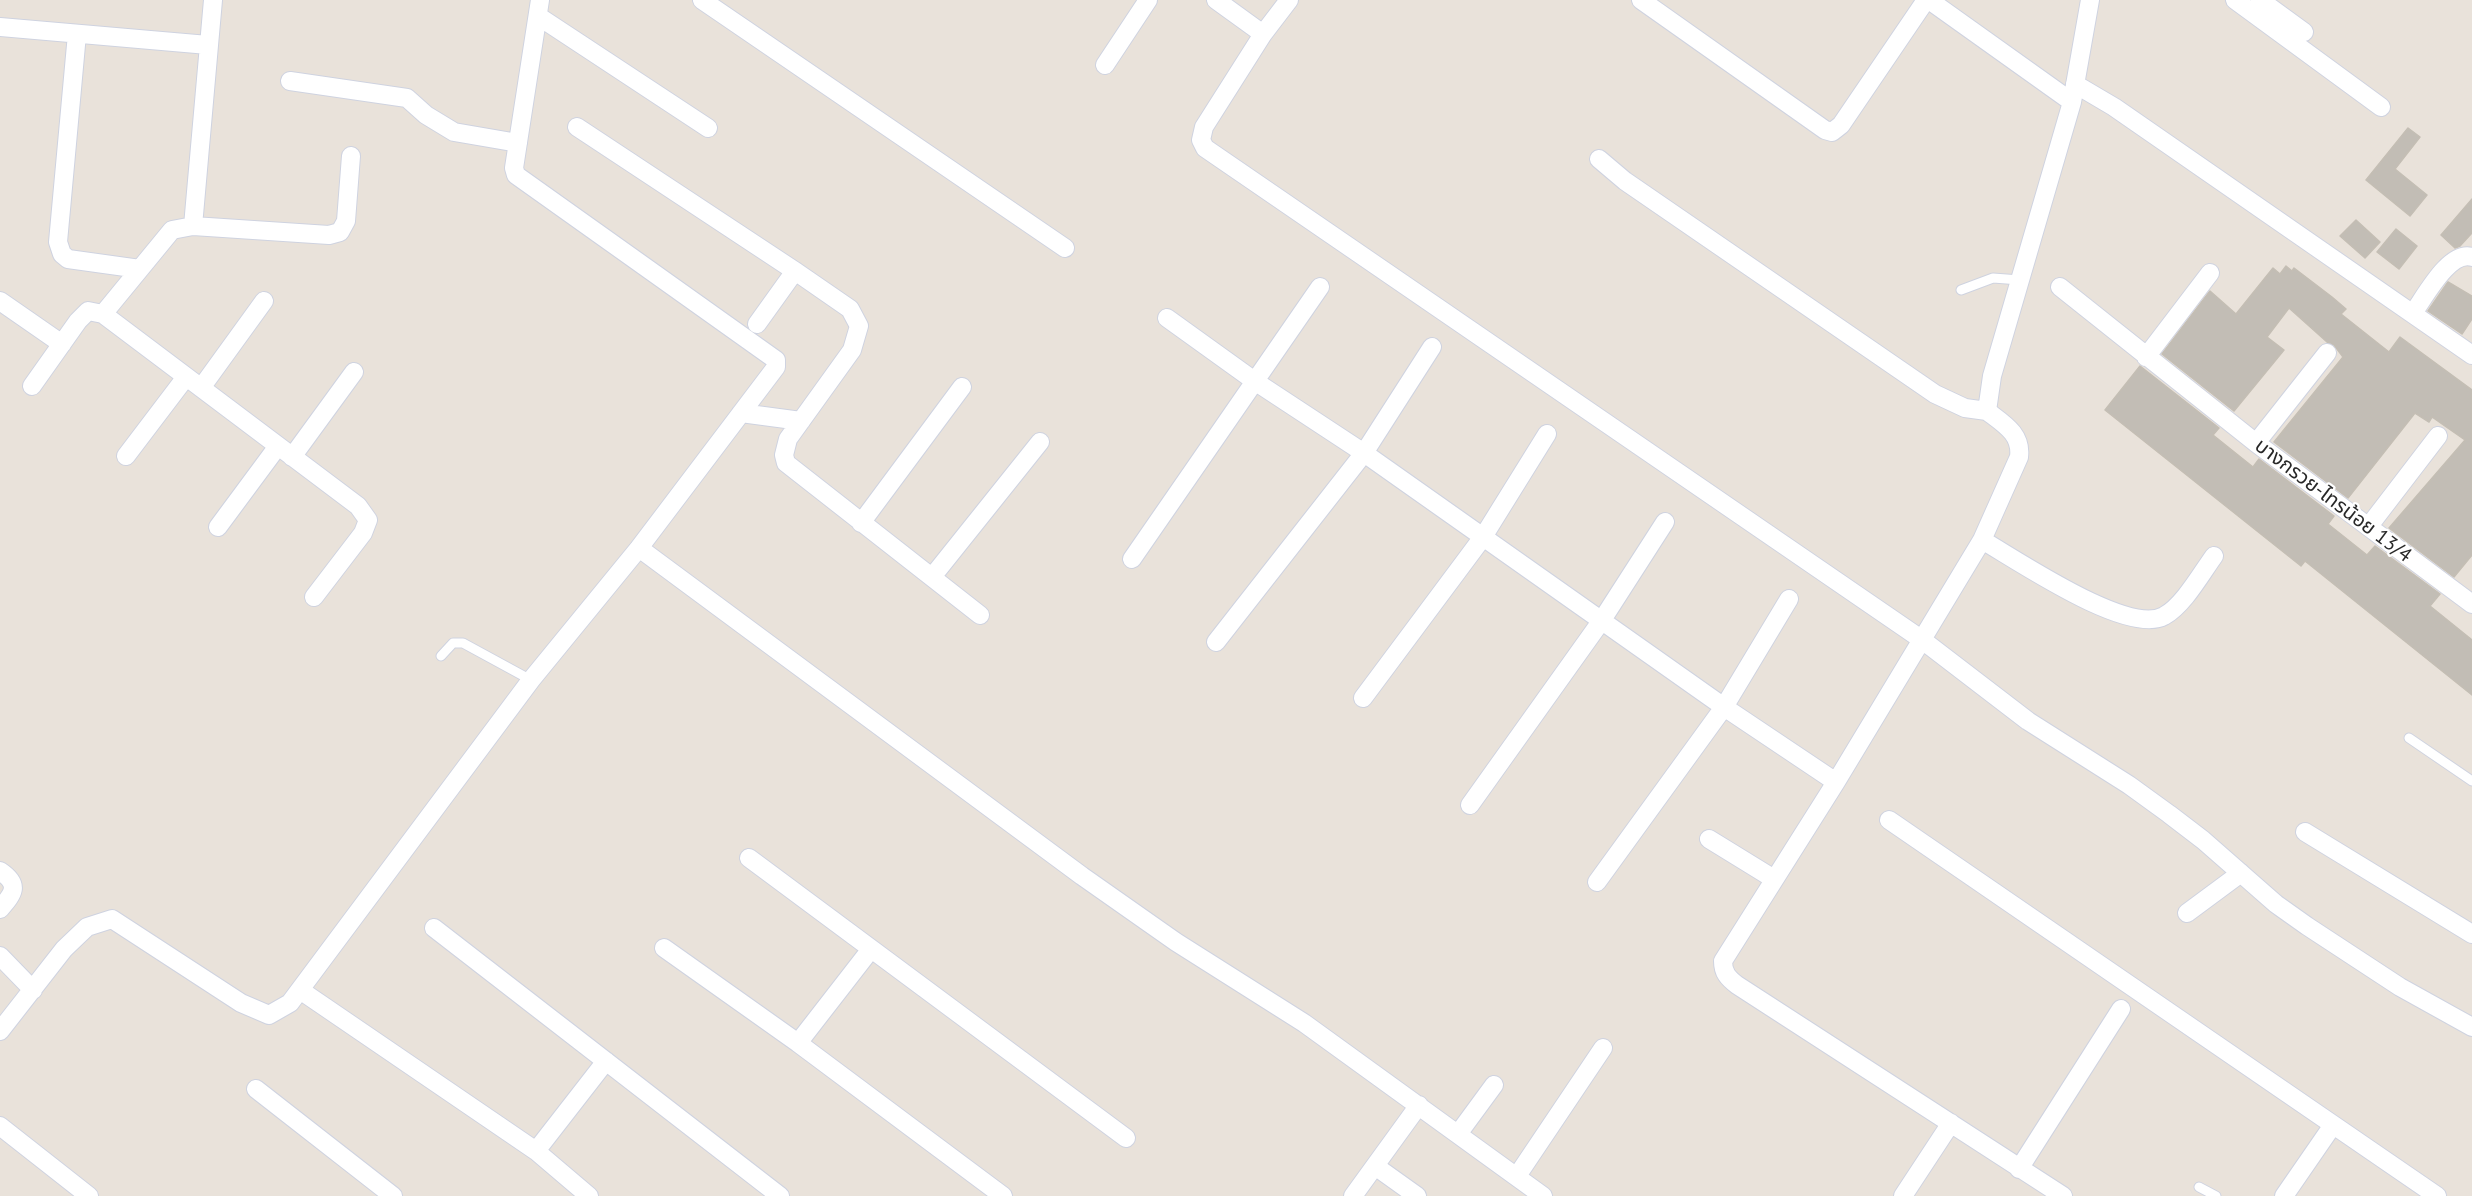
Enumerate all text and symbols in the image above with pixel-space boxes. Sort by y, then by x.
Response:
street label: บางกรวย-ไทรน้อย 13/4 [2250,434,2416,568]

